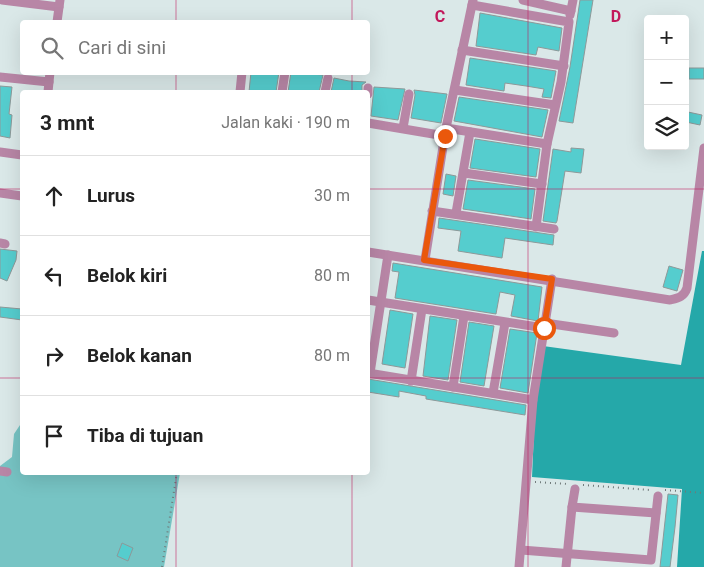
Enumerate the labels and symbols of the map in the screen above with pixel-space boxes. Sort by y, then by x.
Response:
text: C [435,7,445,26]
text: D [611,7,621,26]
route end [434,125,457,148]
route start [533,317,556,340]

